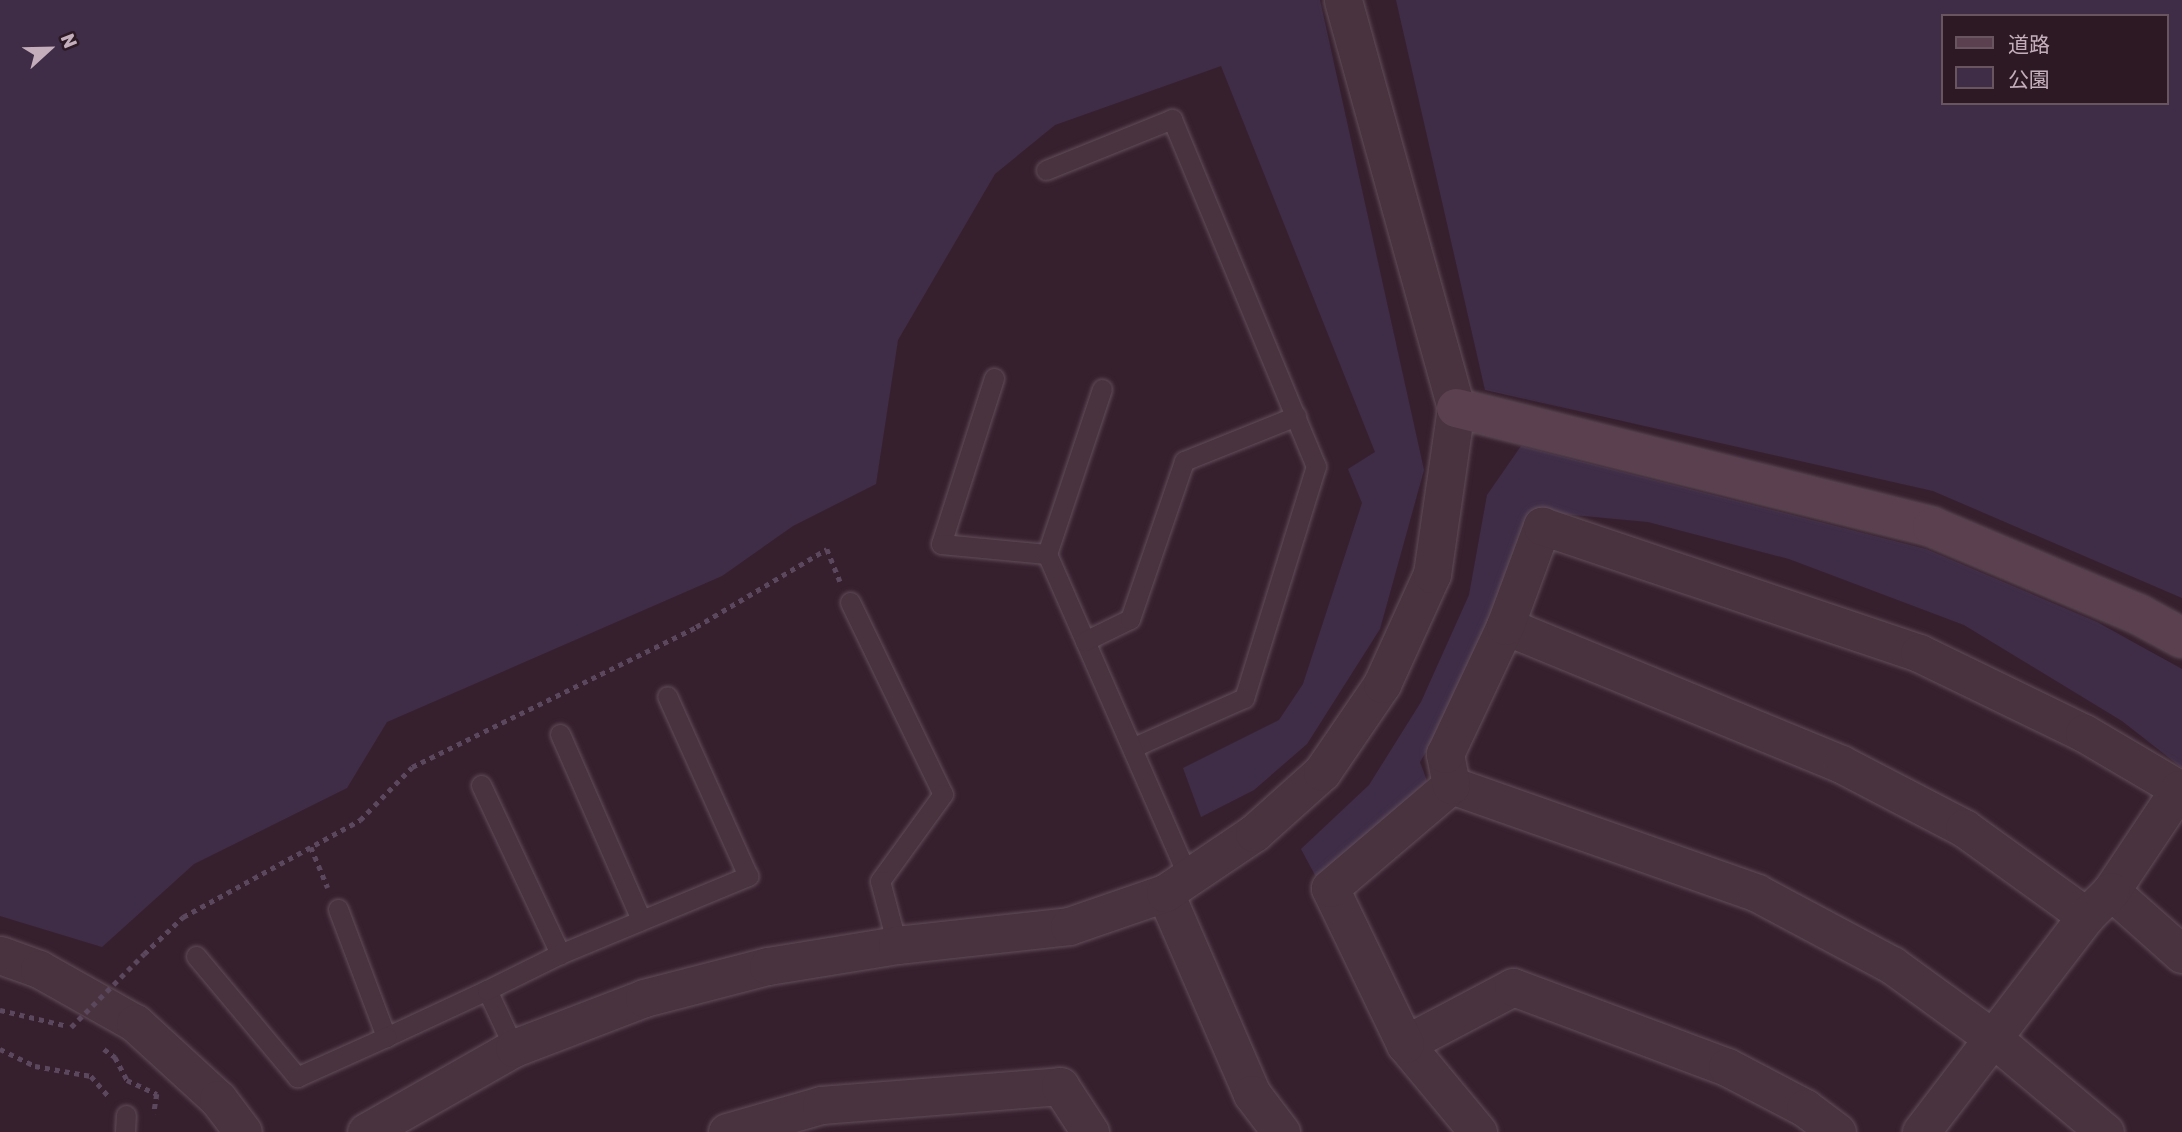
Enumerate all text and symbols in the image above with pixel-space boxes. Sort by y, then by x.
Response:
north arrow [14,14,84,84]
legend [1940,14,2168,105]
text: N [56,30,82,52]
text: 道路 [2008,32,2050,57]
text: 公園 [2008,67,2050,92]

